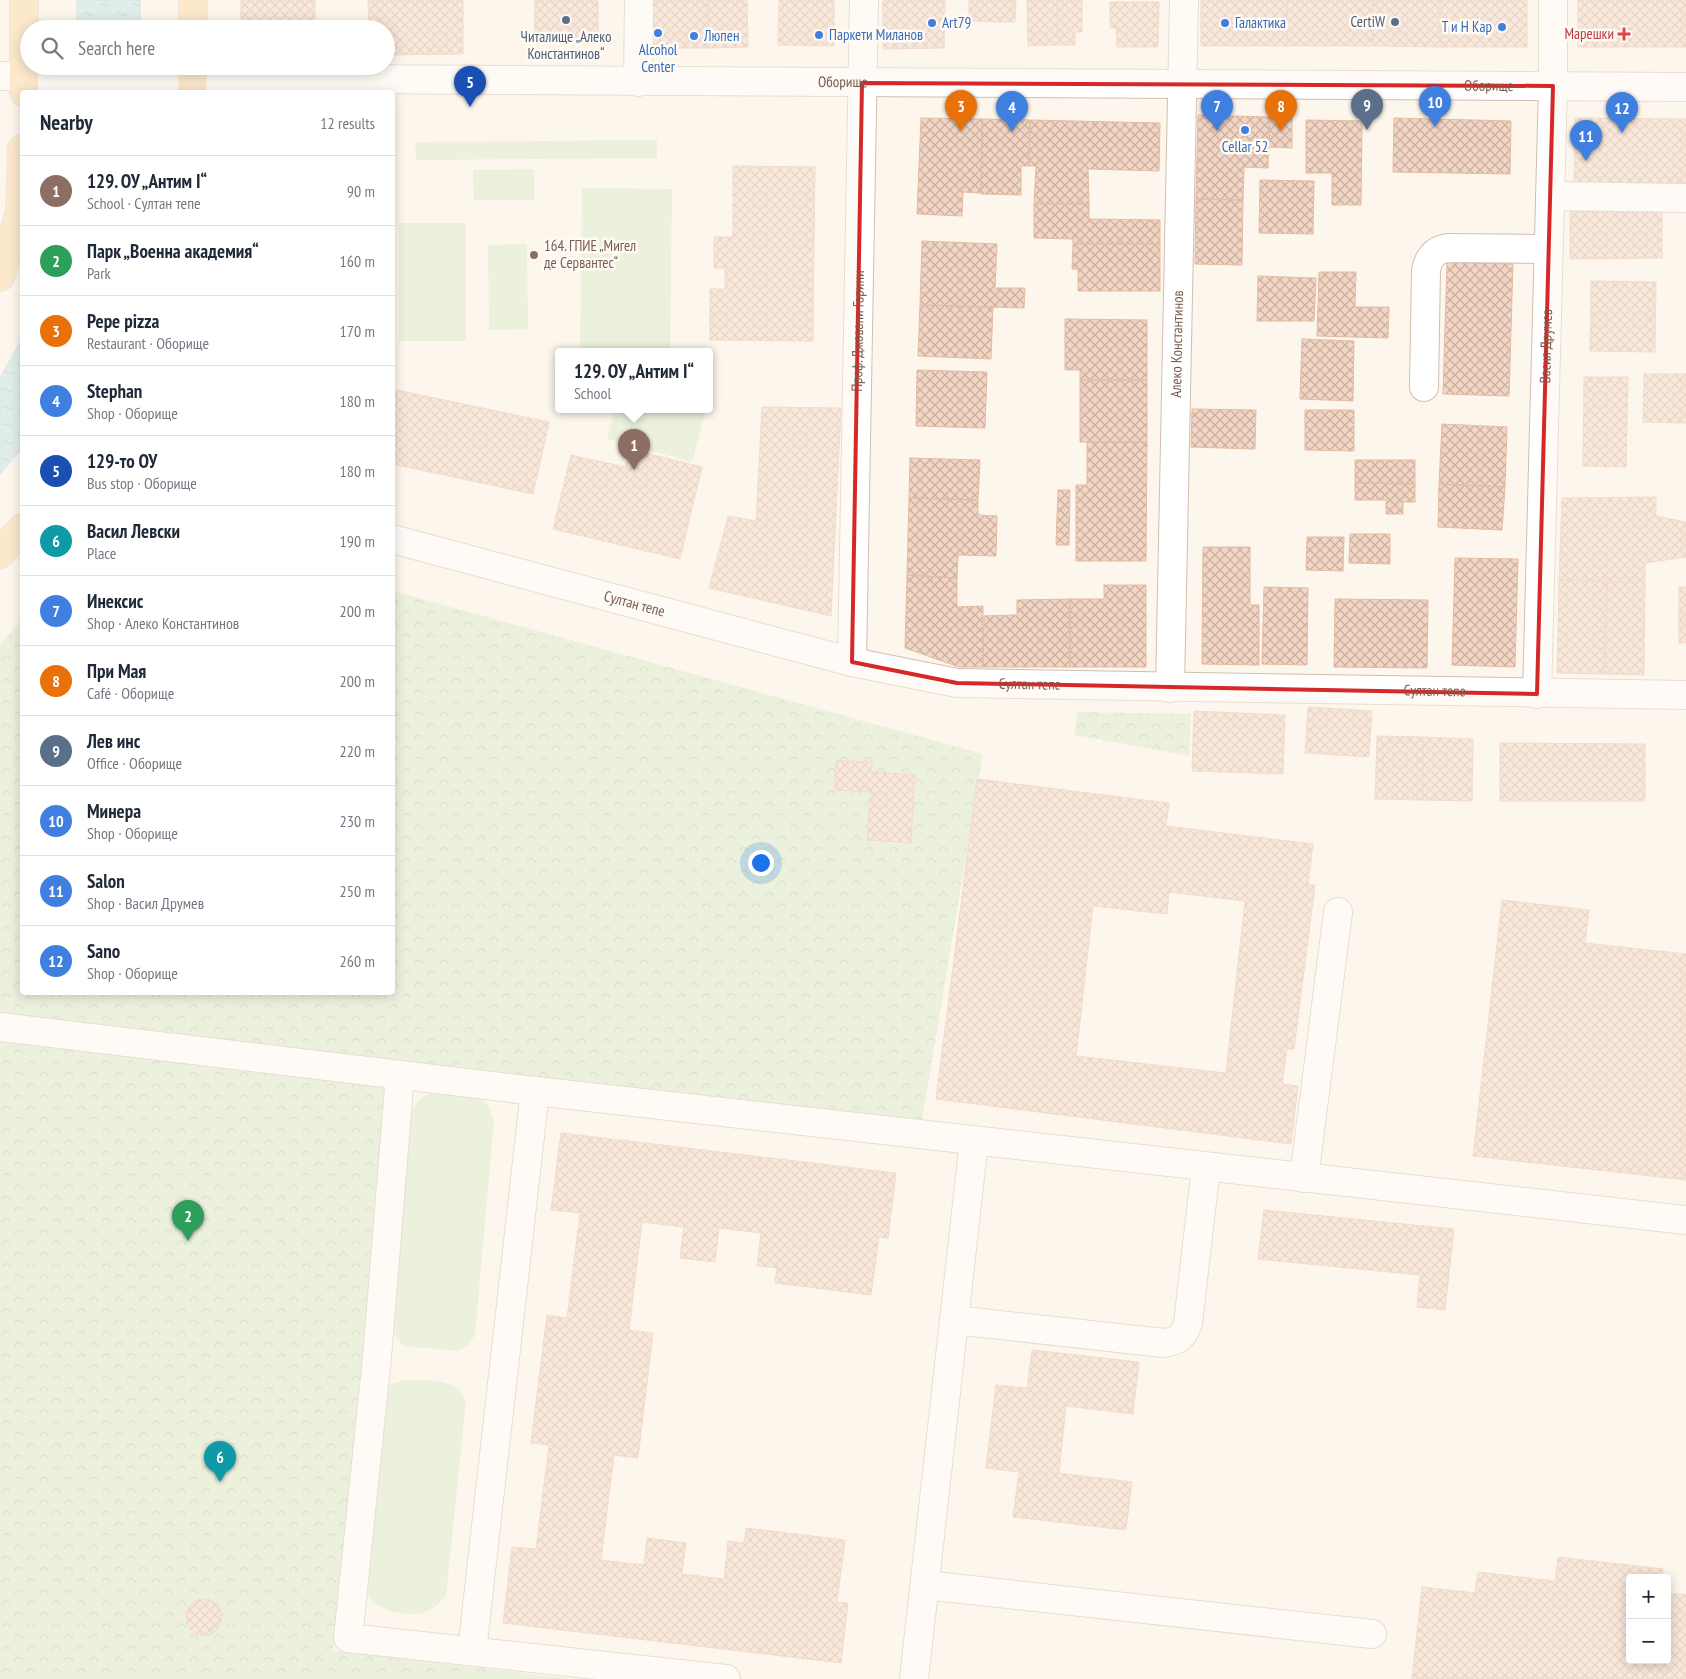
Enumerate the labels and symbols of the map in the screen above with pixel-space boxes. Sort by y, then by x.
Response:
place label: CertiW [1350,12,1385,31]
place label: Art79 [942,13,971,32]
place label: Галактика [1235,13,1286,32]
marker: Читалище „Алеко Константинов“ [560,14,572,26]
marker: CertiW [1389,16,1401,28]
marker: Art79 [926,17,938,29]
marker: Галактика [1219,17,1231,29]
place label: Т и Н Кар [1442,17,1492,36]
marker: Т и Н Кар [1496,21,1508,33]
place label: Марешки [1564,24,1614,43]
place label: Паркети Миланов [829,25,923,44]
place label: Люпен [703,26,739,45]
place label: Читалище „Алеко Константинов“ [521,27,611,63]
marker: Alcohol Center [652,27,664,39]
marker: Марешки [1618,28,1630,40]
marker: Паркети Миланов [813,29,825,41]
marker: Люпен [688,30,700,42]
place label: Alcohol Center [639,40,678,76]
pin: 5 [454,66,486,107]
street label: Оборище [818,72,868,91]
street label: Оборище [1464,76,1514,95]
pin: 10 [1419,86,1451,127]
pin: 9 [1351,89,1383,130]
pin: 3 [945,90,977,131]
pin: 7 [1201,90,1233,131]
pin: 8 [1265,90,1297,131]
pin: 4 [996,91,1028,132]
pin: 12 [1606,92,1638,133]
pin: 11 [1570,120,1602,161]
marker: Cellar 52 [1239,124,1251,136]
place label: Cellar 52 [1222,137,1268,156]
place label: 164. ГПИЕ „Мигел де Сервантес“ [544,236,636,272]
marker: 164. ГПИЕ „Мигел де Сервантес“ [528,249,540,261]
street label: Проф. Джовани Горини [847,270,868,392]
street label: Алеко Константинов [1166,290,1187,398]
street label: Васил Друмев [1535,309,1556,384]
pin: 1 [618,429,650,470]
street label: Султан тепе [602,586,667,621]
street label: Султан тепе [998,674,1061,694]
street label: Султан тепе [1403,680,1466,700]
your location [748,850,774,876]
pin: 2 [172,1200,204,1241]
pin: 6 [204,1441,236,1482]

